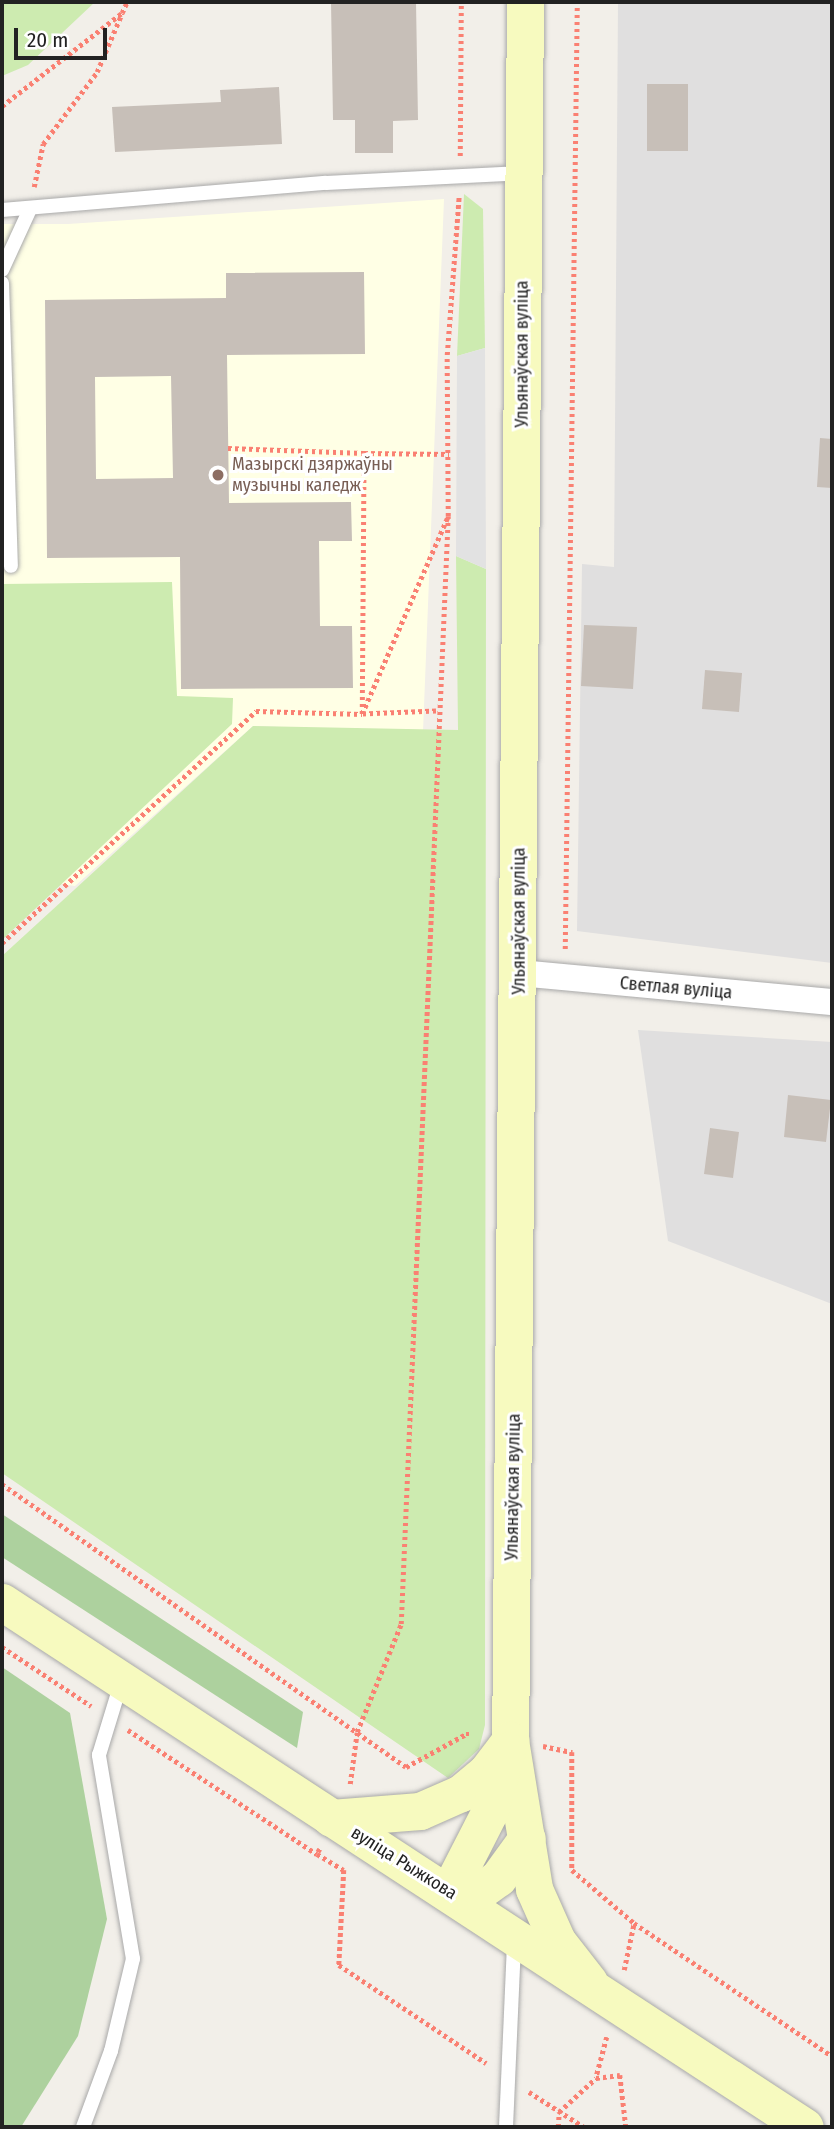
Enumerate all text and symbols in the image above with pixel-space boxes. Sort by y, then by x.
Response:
scale bar [18,14,110,58]
text: 20 m [27,27,68,53]
street label: Ульянаўская вуліца [511,280,533,428]
place label: Мазырскі дзяржаўны музычны каледж [232,454,393,496]
marker: Мазырскі дзяржаўны музычны каледж [210,467,226,483]
street label: Ульянаўская вуліца [508,847,530,995]
street label: Светлая вуліца [619,972,733,1004]
street label: Ульянаўская вуліца [501,1413,525,1561]
street label: вуліца Рыжкова [347,1822,461,1904]

